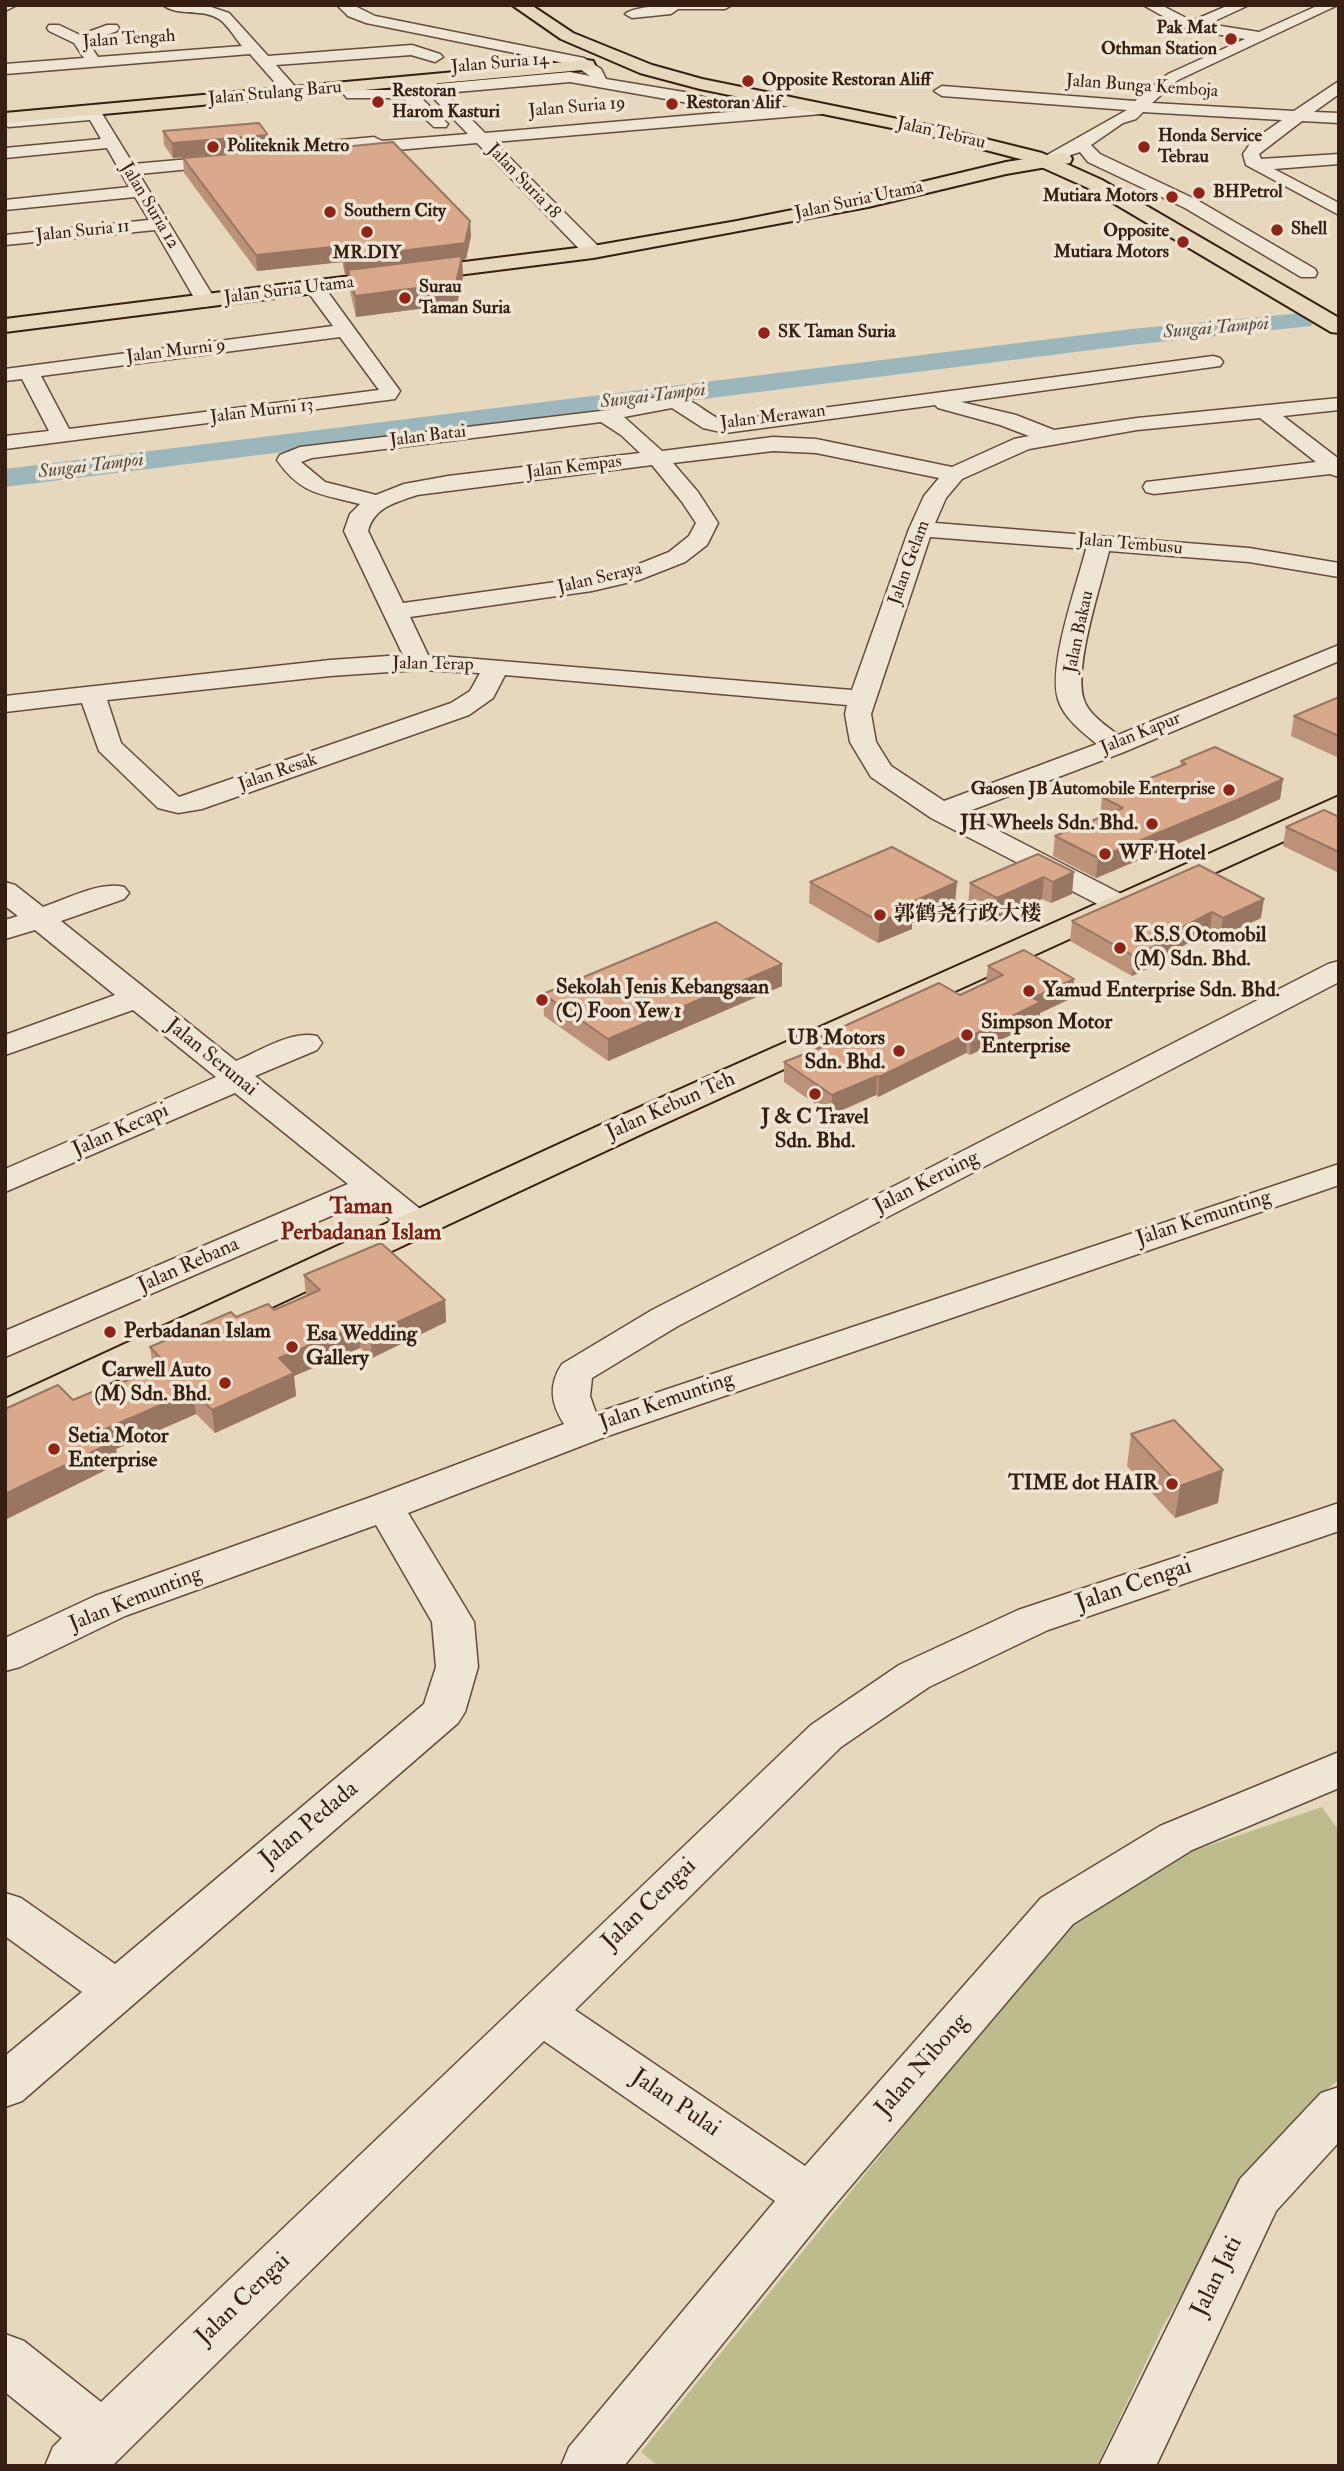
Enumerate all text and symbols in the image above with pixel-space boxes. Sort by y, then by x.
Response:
place label: Pak Mat Othman Station [1101,18,1217,60]
street label: Jalan Tengah [82,26,176,54]
marker: Pak Mat Othman Station [1223,31,1239,47]
street label: Jalan Suria 14 [451,49,549,79]
place label: Opposite Restoran Aliff [762,70,931,92]
street label: Jalan Bunga Kemboja [1065,71,1219,103]
marker: Opposite Restoran Aliff [740,73,756,89]
street label: Jalan Stulang Baru [207,77,343,111]
place label: Restoran Harom Kasturi [392,81,500,124]
street label: Jalan Suria 19 [528,93,626,123]
place label: Restoran Alif [686,93,781,115]
marker: Restoran Harom Kasturi [370,94,386,110]
marker: Restoran Alif [664,96,680,112]
street label: Jalan Tebrau [895,113,987,155]
place label: Honda Service Tebrau [1158,126,1262,168]
place label: Politeknik Metro [227,136,349,158]
marker: Politeknik Metro [205,139,221,155]
marker: Honda Service Tebrau [1136,139,1152,155]
street label: Jalan Suria 18 [482,140,564,224]
street label: Jalan Suria 12 [115,159,183,253]
street label: Jalan Suria Utama [793,177,925,225]
place label: BHPetrol [1213,182,1283,204]
marker: BHPetrol [1191,185,1207,201]
place label: Mutiara Motors [1043,186,1158,208]
marker: Mutiara Motors [1164,189,1180,205]
place label: Southern City [344,201,446,223]
marker: Southern City [322,204,338,220]
street label: Jalan Suria 11 [35,216,131,248]
place label: Shell [1291,219,1327,241]
place label: Opposite Mutiara Motors [1054,221,1169,264]
marker: Shell [1269,222,1285,238]
marker: MR.DIY [359,224,375,240]
marker: Opposite Mutiara Motors [1175,234,1191,250]
place label: MR.DIY [333,243,401,265]
street label: Jalan Suria Utama [223,272,355,310]
place label: Surau Taman Suria [419,277,510,320]
marker: Surau Taman Suria [397,290,413,306]
water label: Sungai Tampoi [1162,313,1270,345]
place label: SK Taman Suria [778,322,896,344]
marker: SK Taman Suria [756,325,772,341]
street label: Jalan Murni 9 [125,335,227,369]
water label: Sungai Tampoi [599,379,707,415]
street label: Jalan Murni 13 [209,395,315,429]
street label: Jalan Merawan [719,401,827,435]
street label: Jalan Batai [389,422,467,452]
water label: Sungai Tampoi [37,449,145,485]
street label: Jalan Kempas [525,451,623,485]
street label: Jalan Gelam [885,518,935,608]
street label: Jalan Tembusu [1077,530,1183,560]
street label: Jalan Seraya [556,559,644,599]
street label: Jalan Bakau [1061,589,1099,675]
street label: Jalan Terap [392,653,474,677]
street label: Jalan Kapur [1098,708,1184,760]
street label: Jalan Resak [236,749,320,797]
place label: Gaosen JB Automobile Enterprise [971,779,1215,801]
marker: Gaosen JB Automobile Enterprise [1221,782,1237,798]
place label: JH Wheels Sdn. Bhd. [960,811,1138,837]
marker: JH Wheels Sdn. Bhd. [1144,816,1160,832]
place label: WF Hotel [1119,841,1206,867]
marker: WF Hotel [1097,846,1113,862]
place label: 郭鹤尧行政大楼 [894,902,1041,928]
marker: 郭鹤尧行政大楼 [872,907,888,923]
place label: K.S.S Otomobil (M) Sdn. Bhd. [1134,923,1266,973]
marker: K.S.S Otomobil (M) Sdn. Bhd. [1112,940,1128,956]
place label: Sekolah Jenis Kebangsaan (C) Foon Yew 1 [556,975,769,1025]
place label: Yamud Enterprise Sdn. Bhd. [1043,978,1280,1004]
marker: Yamud Enterprise Sdn. Bhd. [1021,983,1037,999]
marker: Sekolah Jenis Kebangsaan (C) Foon Yew 1 [534,992,550,1008]
place label: Simpson Motor Enterprise [981,1010,1112,1060]
street label: Jalan Serunai [160,1014,262,1102]
place label: UB Motors Sdn. Bhd. [787,1026,885,1076]
marker: Simpson Motor Enterprise [959,1027,975,1043]
marker: UB Motors Sdn. Bhd. [891,1043,907,1059]
street label: Jalan Kebun Teh [603,1067,739,1147]
marker: J & C Travel Sdn. Bhd. [807,1086,823,1102]
street label: Jalan Kecapi [69,1099,173,1163]
place label: J & C Travel Sdn. Bhd. [761,1105,869,1155]
street label: Jalan Keruing [870,1146,984,1220]
street label: Jalan Kemunting [1133,1185,1275,1253]
district label: Taman Perbadanan Islam [281,1194,441,1248]
street label: Jalan Rebana [135,1233,243,1299]
place label: Perbadanan Islam [124,1319,271,1345]
place label: Esa Wedding Gallery [306,1322,417,1372]
marker: Perbadanan Islam [102,1324,118,1340]
marker: Esa Wedding Gallery [284,1339,300,1355]
place label: Carwell Auto (M) Sdn. Bhd. [94,1358,211,1408]
street label: Jalan Kemunting [597,1367,737,1437]
marker: Carwell Auto (M) Sdn. Bhd. [217,1375,233,1391]
place label: Setia Motor Enterprise [68,1424,169,1474]
marker: Setia Motor Enterprise [46,1441,62,1457]
place label: TIME dot HAIR [1008,1471,1158,1497]
marker: TIME dot HAIR [1164,1476,1180,1492]
street label: Jalan Cengai [1072,1553,1196,1619]
street label: Jalan Kemunting [66,1562,206,1638]
street label: Jalan Pedada [255,1776,365,1874]
street label: Jalan Cengai [597,1853,703,1957]
street label: Jalan Nibong [870,2008,976,2124]
street label: Jalan Pulai [625,2064,725,2144]
street label: Jalan Jati [1186,2232,1250,2322]
street label: Jalan Cengai [191,2248,297,2352]

